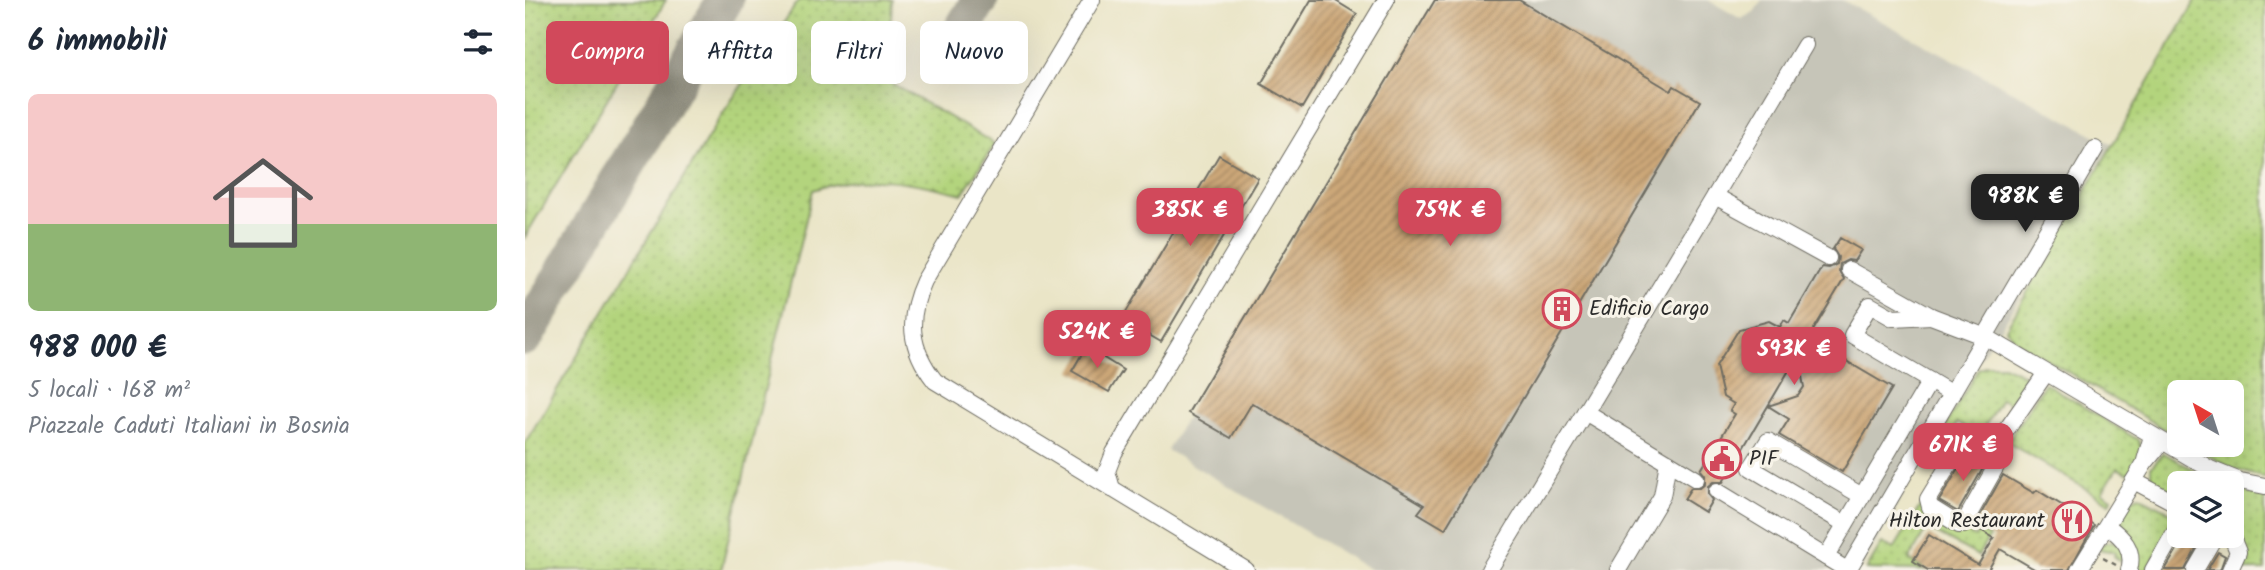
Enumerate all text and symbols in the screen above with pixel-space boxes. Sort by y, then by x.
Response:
text: 6 immobili [28,18,167,66]
chip: Compra [546,21,669,84]
chip: Affitta [683,21,797,84]
chip: Filtri [811,21,906,84]
chip: Nuovo [920,21,1028,84]
icon: filters [459,23,497,61]
icon: home [200,140,326,266]
pin: 988K € [1968,174,2082,234]
text: 988K € [1987,179,2063,215]
pin: 385K € [1133,188,1247,248]
pin: 759K € [1393,188,1507,248]
text: 385K € [1152,193,1228,229]
text: 759K € [1414,193,1486,229]
building icon: Edificio Cargo [1541,288,1583,330]
place label: Edificio Cargo [1589,293,1709,326]
pin: 524K € [1040,310,1154,370]
text: 524K € [1060,315,1134,351]
text: 988 000 € [28,325,167,373]
pin: 593K € [1737,328,1851,387]
text: 593K € [1757,332,1831,368]
text: 5 locali · 168 m² [28,373,190,409]
north arrow [2167,380,2243,457]
map controls [2167,380,2244,548]
text: Piazzale Caduti Italiani in Bosnia [28,409,350,445]
pin: 671K € [1906,424,2020,483]
text: 671K € [1929,428,1997,464]
public building icon: PIF [1701,438,1743,480]
place label: PIF [1749,443,1780,476]
button: layers [2167,471,2244,548]
restaurant icon: Hilton Restaurant [2051,500,2093,542]
place label: Hilton Restaurant [1889,505,2046,538]

